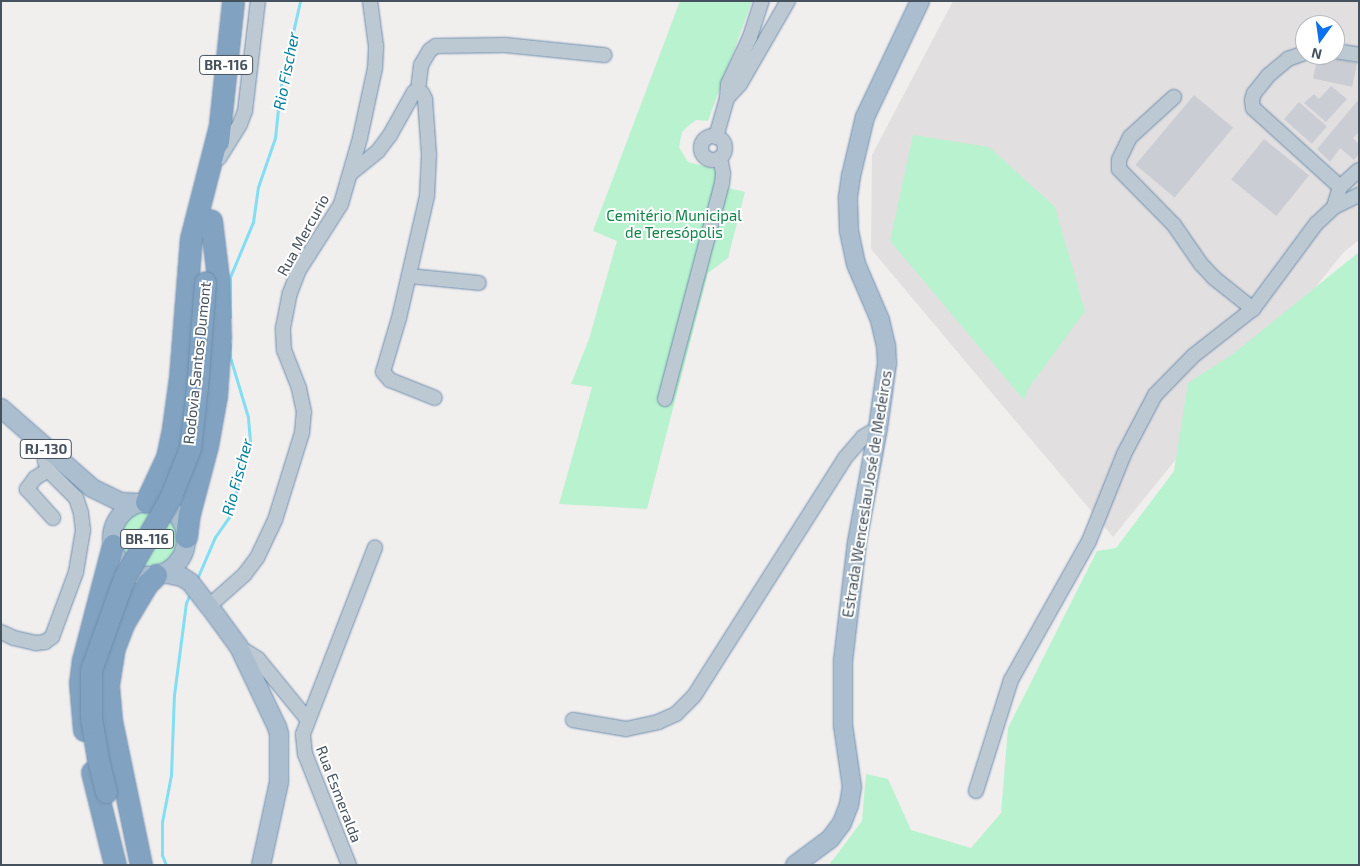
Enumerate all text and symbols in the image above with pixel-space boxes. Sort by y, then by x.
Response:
north arrow [1295,15,1345,65]
water label: Rio Fischer [269,30,303,112]
text: N [1310,45,1323,64]
road number: BR-116 [198,54,254,76]
street label: Rua Mercurio [273,191,333,279]
park label: Cemitério Municipal de Teresópolis [606,206,742,241]
street label: Rodovia Santos Dumont [180,281,214,445]
street label: Estrada Wenceslau José de Medeiros [839,369,895,619]
water label: Rio Fischer [218,436,256,518]
road number: RJ-130 [20,438,72,460]
road number: BR-116 [120,528,174,550]
street label: Rua Esmeralda [312,743,366,845]

